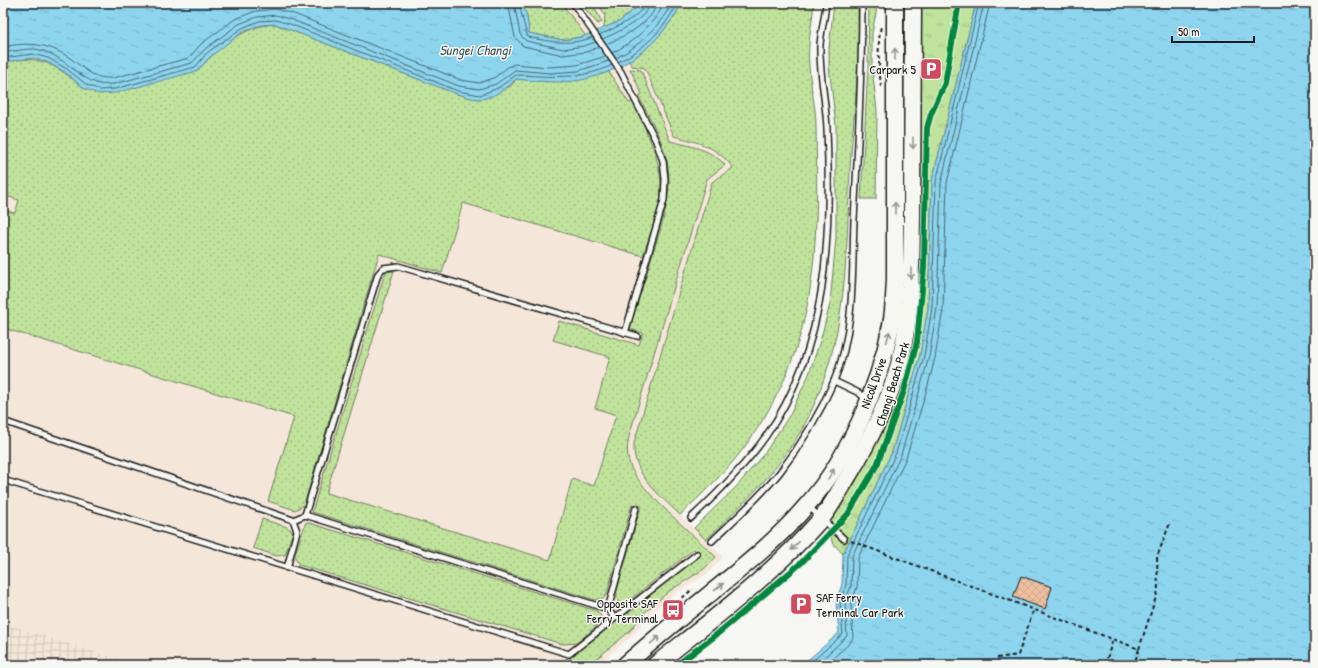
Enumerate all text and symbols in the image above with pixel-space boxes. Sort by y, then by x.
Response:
scale bar [1172,18,1254,44]
text: 50 m [1178,23,1199,40]
water label: Sungei Changi [439,40,512,60]
one-way arrow [891,48,899,61]
parking icon: Carpark 5 [918,56,944,82]
place label: Carpark 5 [869,60,916,78]
one-way arrow [909,136,917,149]
one-way arrow [891,202,899,215]
one-way arrow [907,266,914,279]
one-way arrow [884,331,892,344]
street label: Changi Beach Park [871,339,914,428]
street label: Nicoll Drive [855,355,891,411]
one-way arrow [827,468,835,480]
one-way arrow [791,541,800,552]
one-way arrow [713,583,724,592]
place label: SAF Ferry Terminal Car Park [816,588,904,621]
parking icon: SAF Ferry Terminal Car Park [788,591,814,617]
place label: Opposite SAF Ferry Terminal [586,594,659,627]
bus stop icon: Opposite SAF Ferry Terminal [660,597,686,623]
one-way arrow [649,635,660,644]

